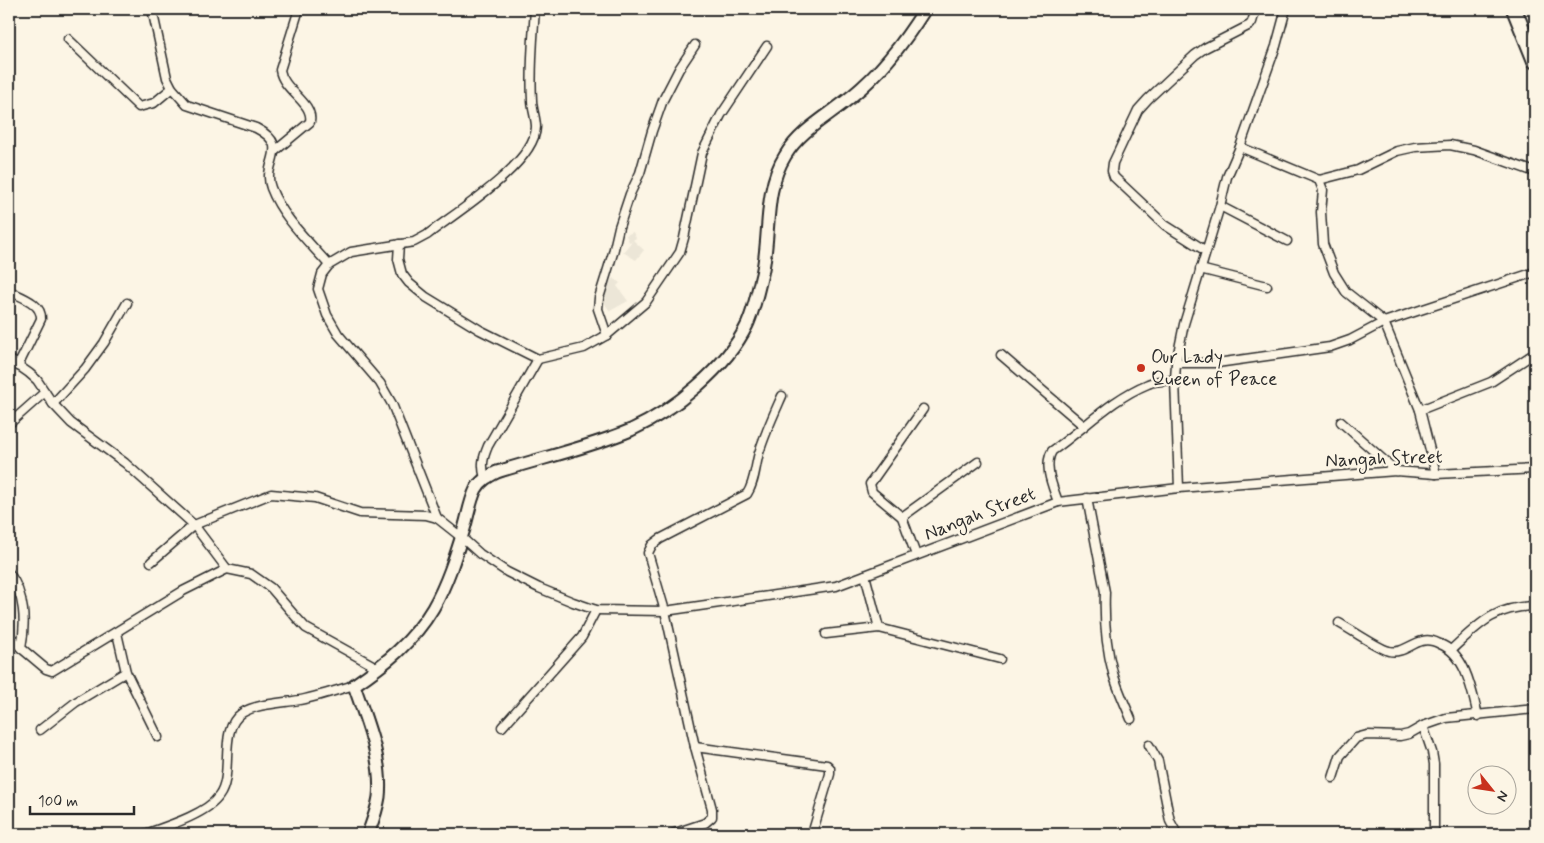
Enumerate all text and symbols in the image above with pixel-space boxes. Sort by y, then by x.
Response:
place label: Our Lady Queen of Peace [1151,345,1277,392]
marker: Our Lady Queen of Peace [1135,362,1147,374]
street label: Nangah Street [1325,444,1443,476]
street label: Nangah Street [921,481,1040,549]
north arrow [1466,766,1516,816]
scale bar [30,783,134,815]
text: N [1492,787,1513,805]
text: 100 m [38,792,78,812]

